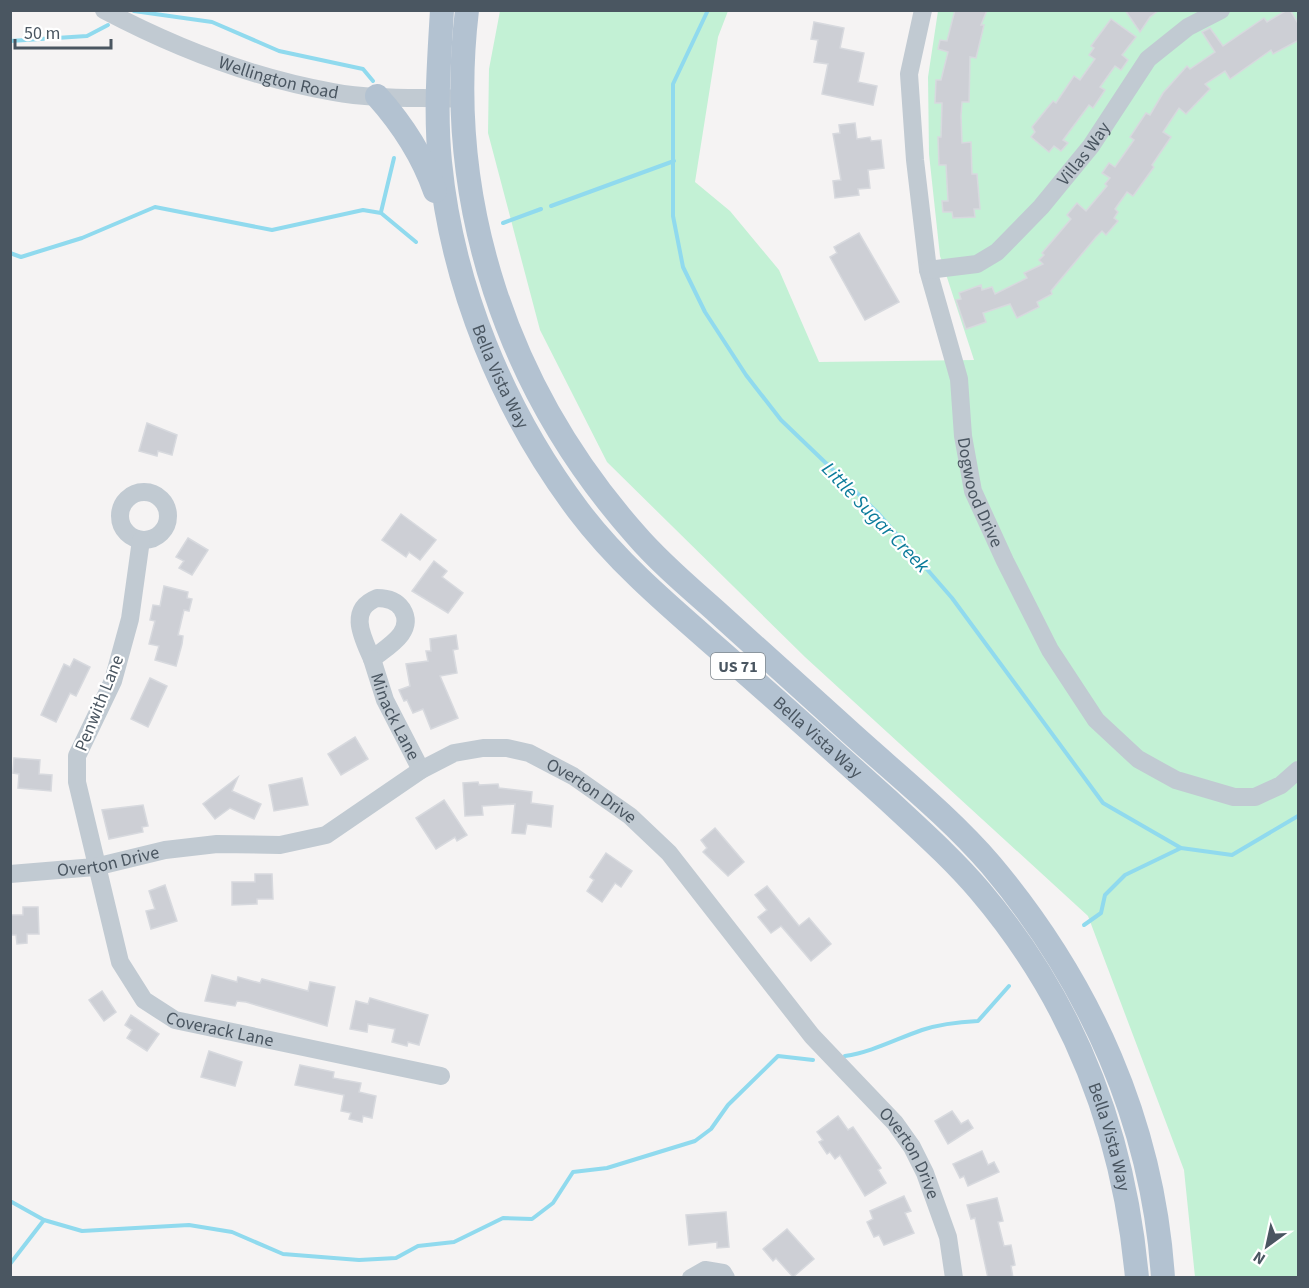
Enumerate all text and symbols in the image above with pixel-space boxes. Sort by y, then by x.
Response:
scale bar [15,12,111,50]
text: 50 m [24,21,60,46]
street label: Wellington Road [215,50,341,106]
street label: Villas Way [1051,117,1117,191]
street label: Bella Vista Way [466,321,535,434]
street label: Dogwood Drive [950,435,1009,552]
water label: Little Sugar Creek [815,456,936,580]
street label: Penwith Lane [69,651,130,755]
road number: US 71 [711,653,765,679]
street label: Minack Lane [364,670,426,765]
street label: Bella Vista Way [767,691,868,785]
street label: Overton Drive [542,752,642,829]
street label: Overton Drive [56,840,162,883]
street label: Coverack Lane [160,1005,276,1053]
street label: Bella Vista Way [1082,1079,1136,1194]
street label: Overton Drive [873,1101,945,1203]
north arrow [1237,1216,1297,1276]
text: N [1249,1246,1270,1270]

